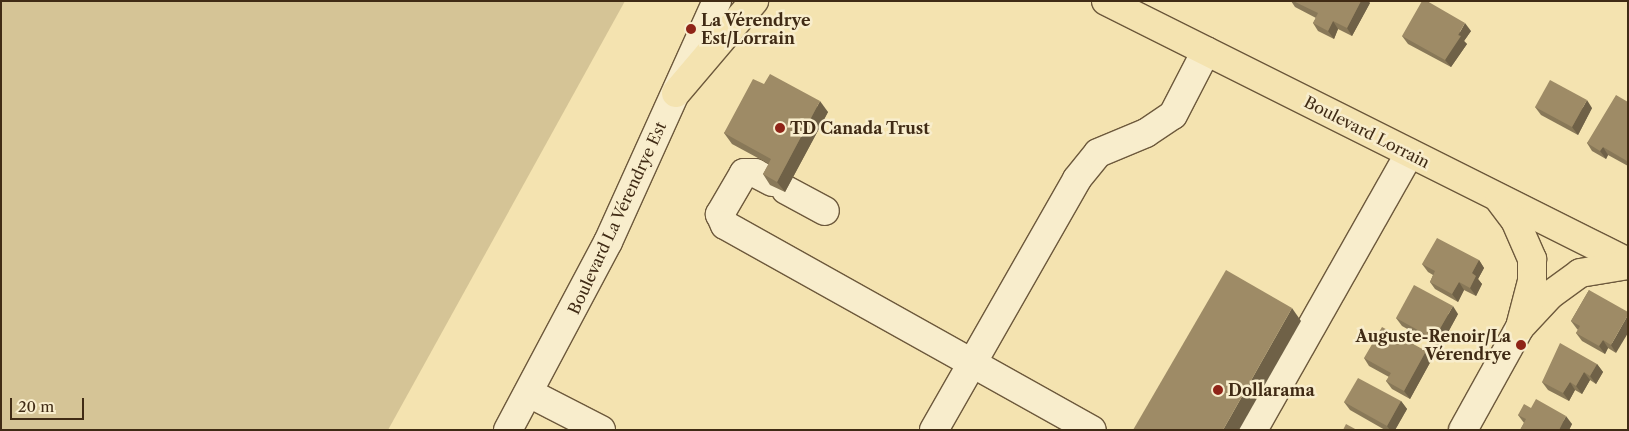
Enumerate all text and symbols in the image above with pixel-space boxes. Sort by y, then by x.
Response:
place label: La Vérendrye Est/Lorrain [701,10,811,48]
marker: La Vérendrye Est/Lorrain [685,23,697,35]
street label: Boulevard Lorrain [1301,92,1433,172]
street label: Boulevard La Vérendrye Est [564,118,670,318]
place label: TD Canada Trust [790,118,930,138]
marker: TD Canada Trust [774,122,786,134]
place label: Auguste-Renoir/La Vérendrye [1356,326,1511,364]
marker: Auguste-Renoir/La Vérendrye [1515,339,1527,351]
place label: Dollarama [1228,380,1315,400]
marker: Dollarama [1212,384,1224,396]
scale bar [12,388,86,420]
text: 20 m [18,397,54,416]

